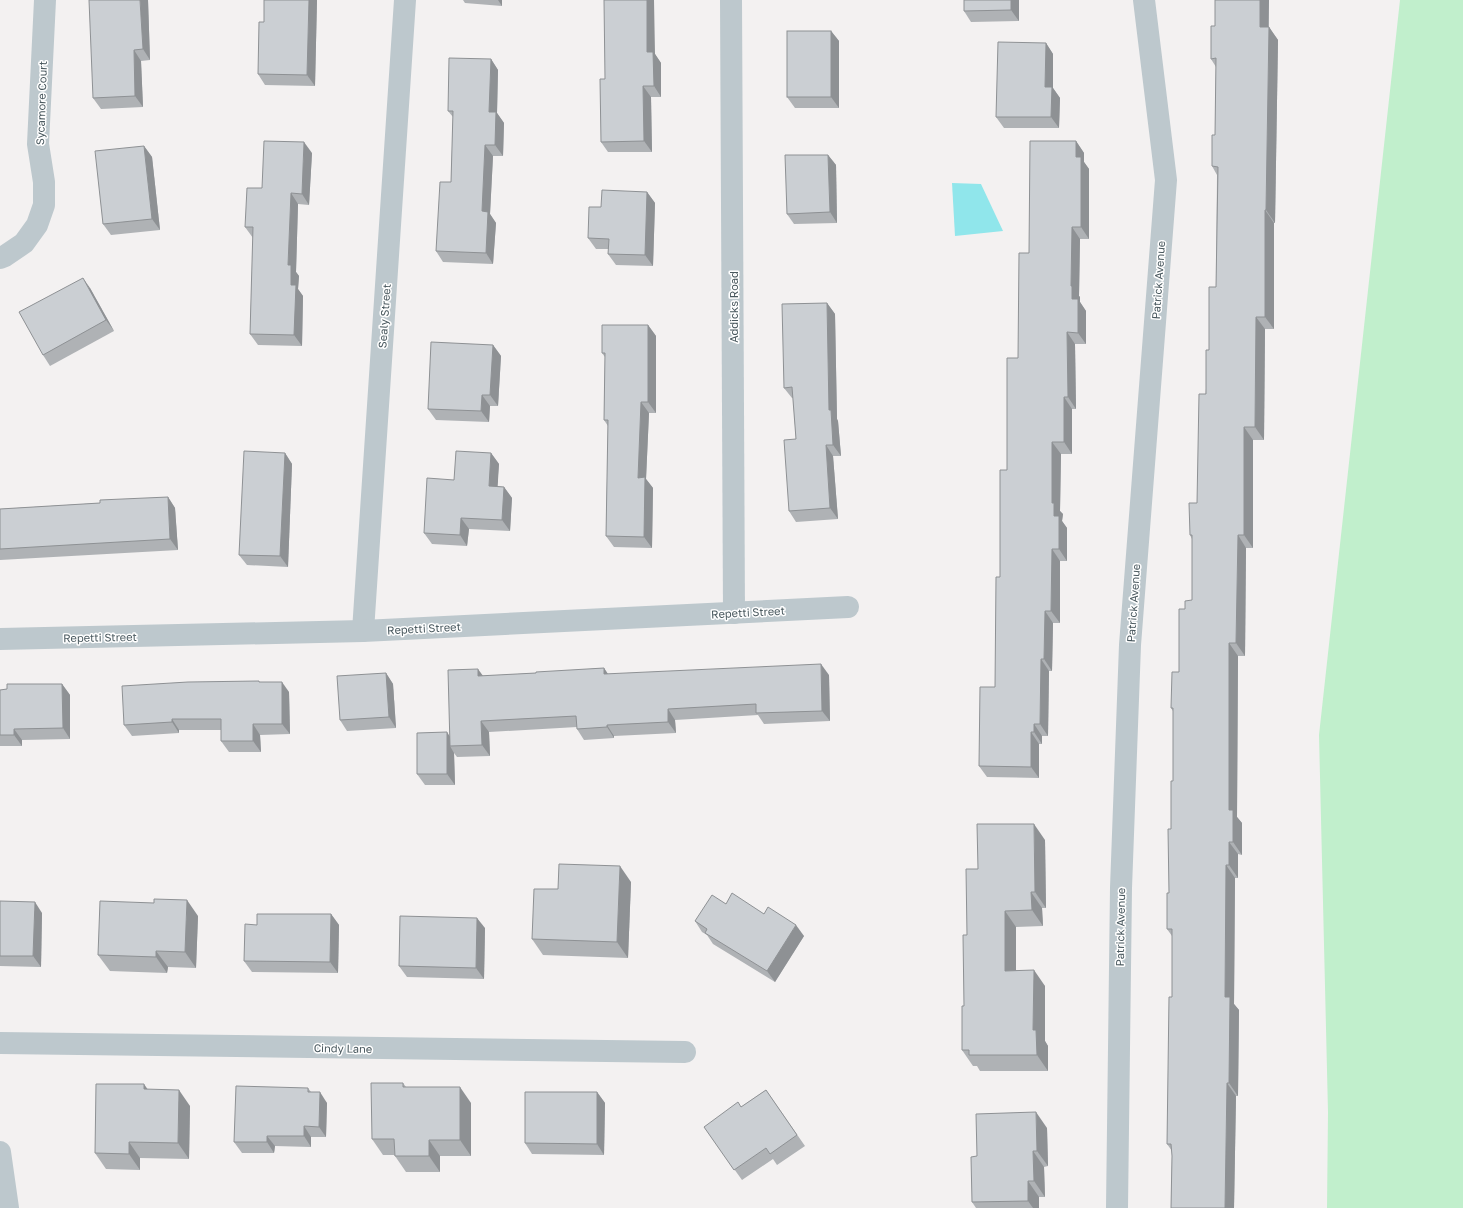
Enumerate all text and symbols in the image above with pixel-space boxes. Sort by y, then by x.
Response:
street label: Sycamore Court [33,61,49,145]
street label: Patrick Avenue [1149,240,1167,320]
street label: Addicks Road [727,271,740,343]
street label: Sealy Street [375,283,393,349]
street label: Patrick Avenue [1124,563,1142,643]
street label: Repetti Street [711,604,785,620]
street label: Repetti Street [387,620,461,636]
street label: Repetti Street [63,630,137,644]
street label: Patrick Avenue [1113,888,1127,966]
street label: Cindy Lane [314,1041,372,1055]

